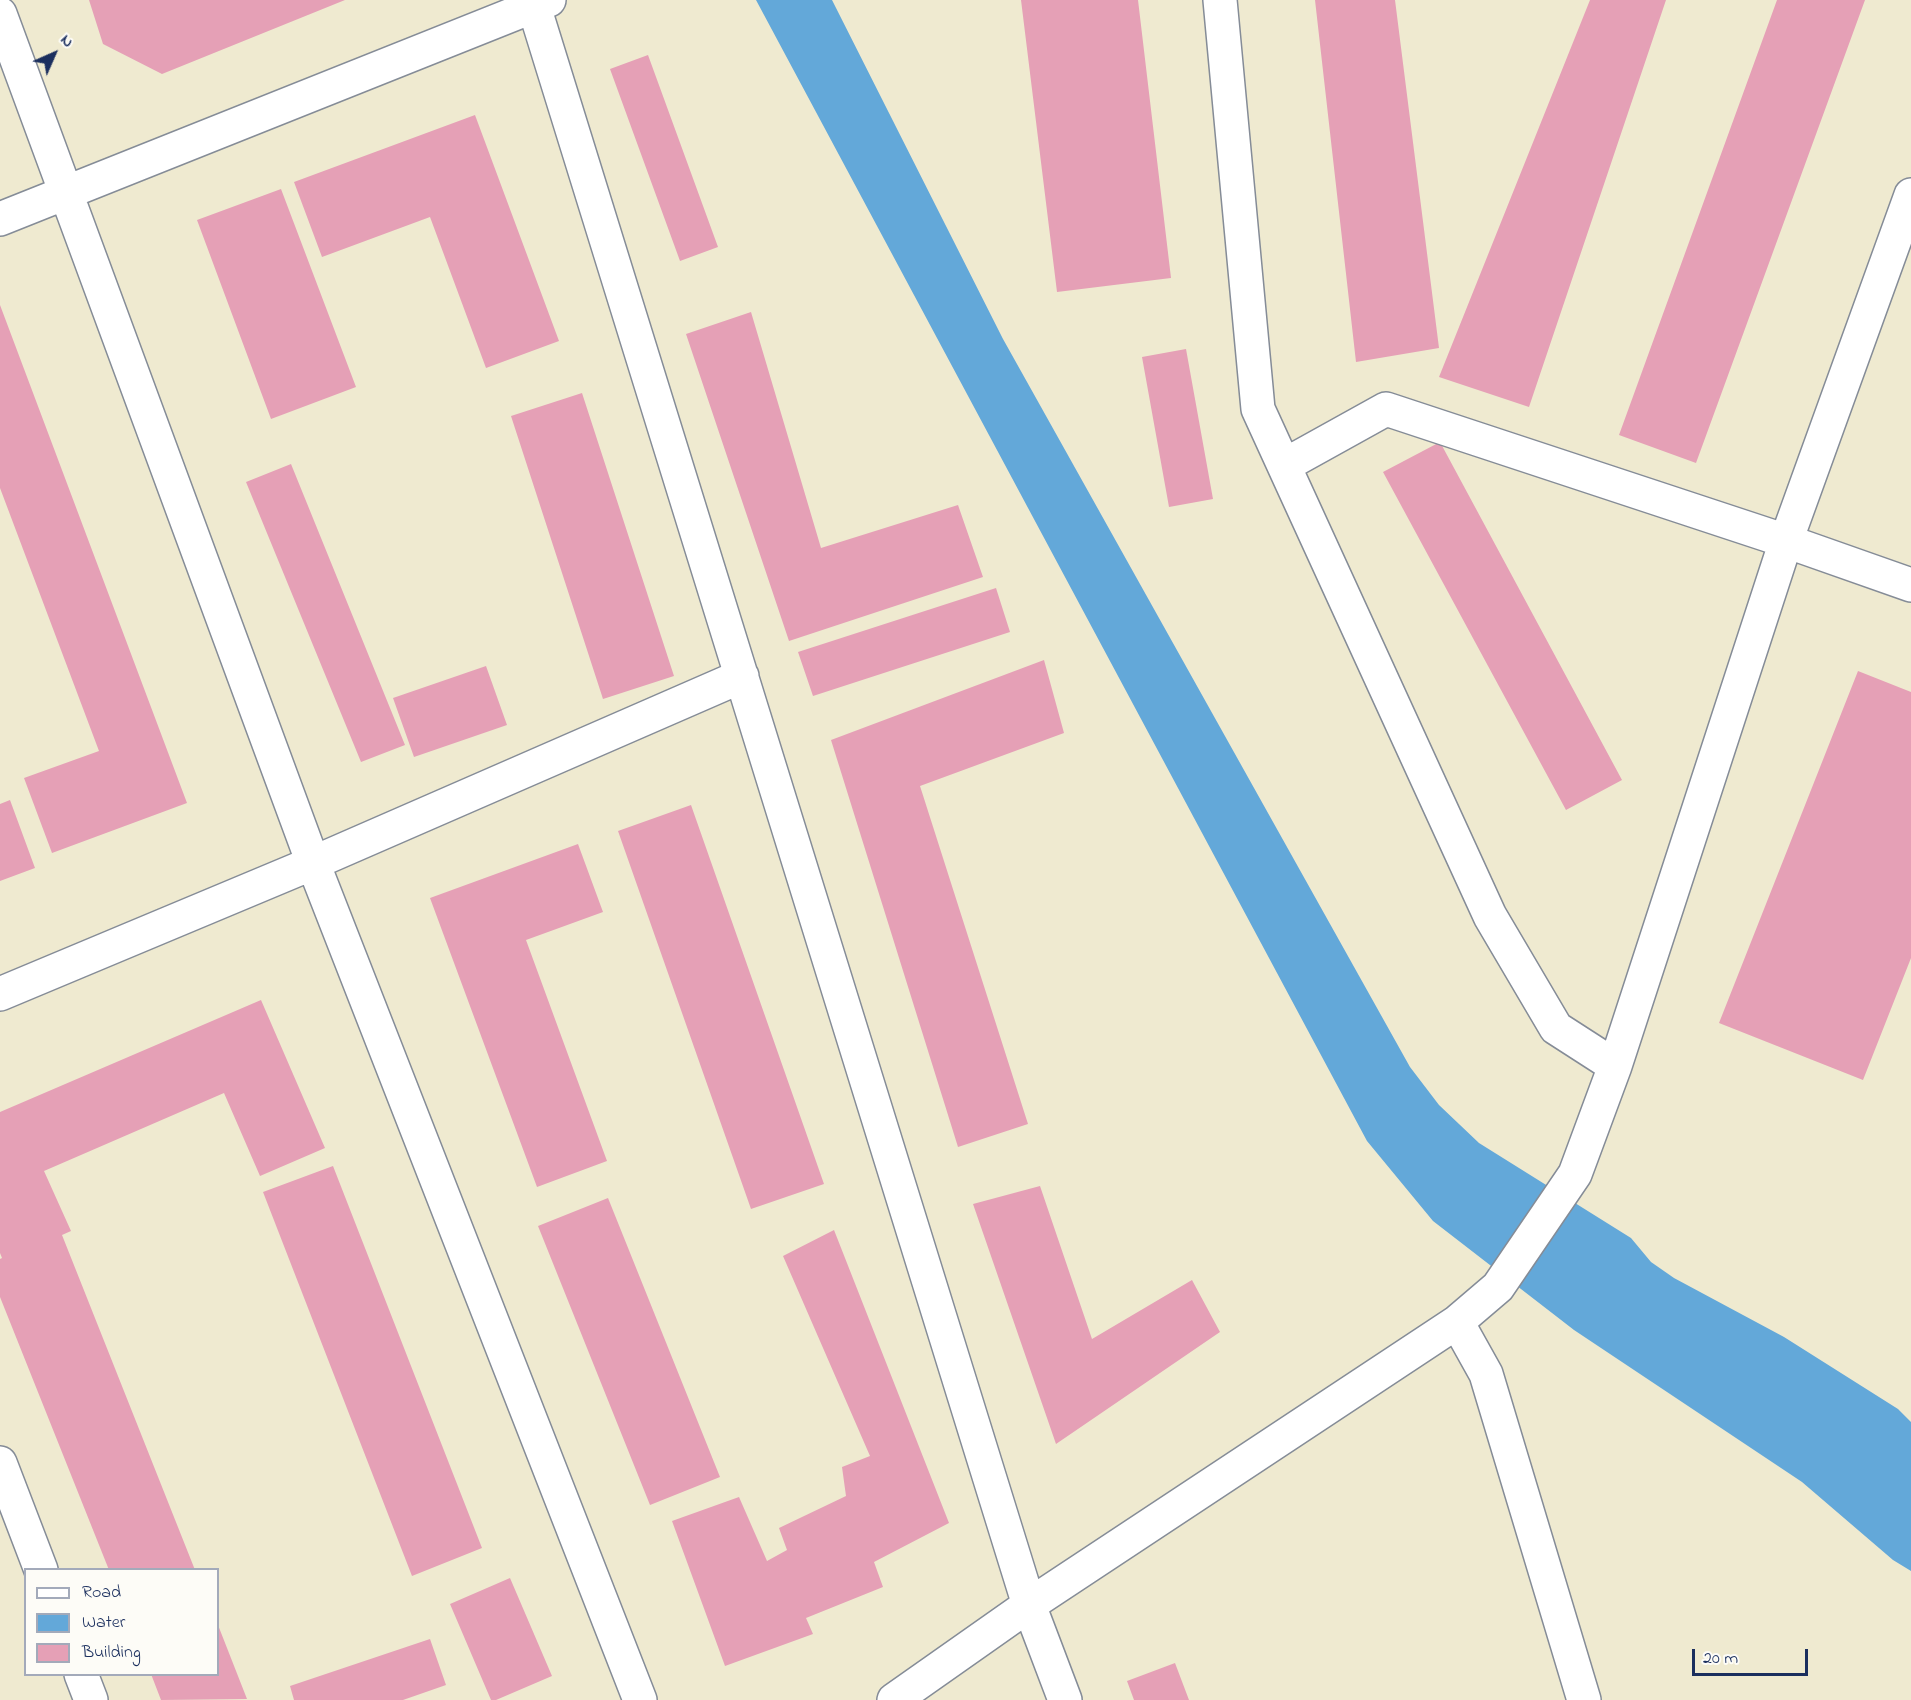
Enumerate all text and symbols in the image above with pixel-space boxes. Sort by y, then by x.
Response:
north arrow [24,24,84,84]
text: N [54,29,79,54]
legend [24,1568,219,1676]
text: Road [82,1580,121,1606]
text: Water [82,1610,125,1636]
scale bar [1695,1637,1810,1675]
text: Building [82,1640,141,1666]
text: 20 m [1703,1646,1738,1672]

